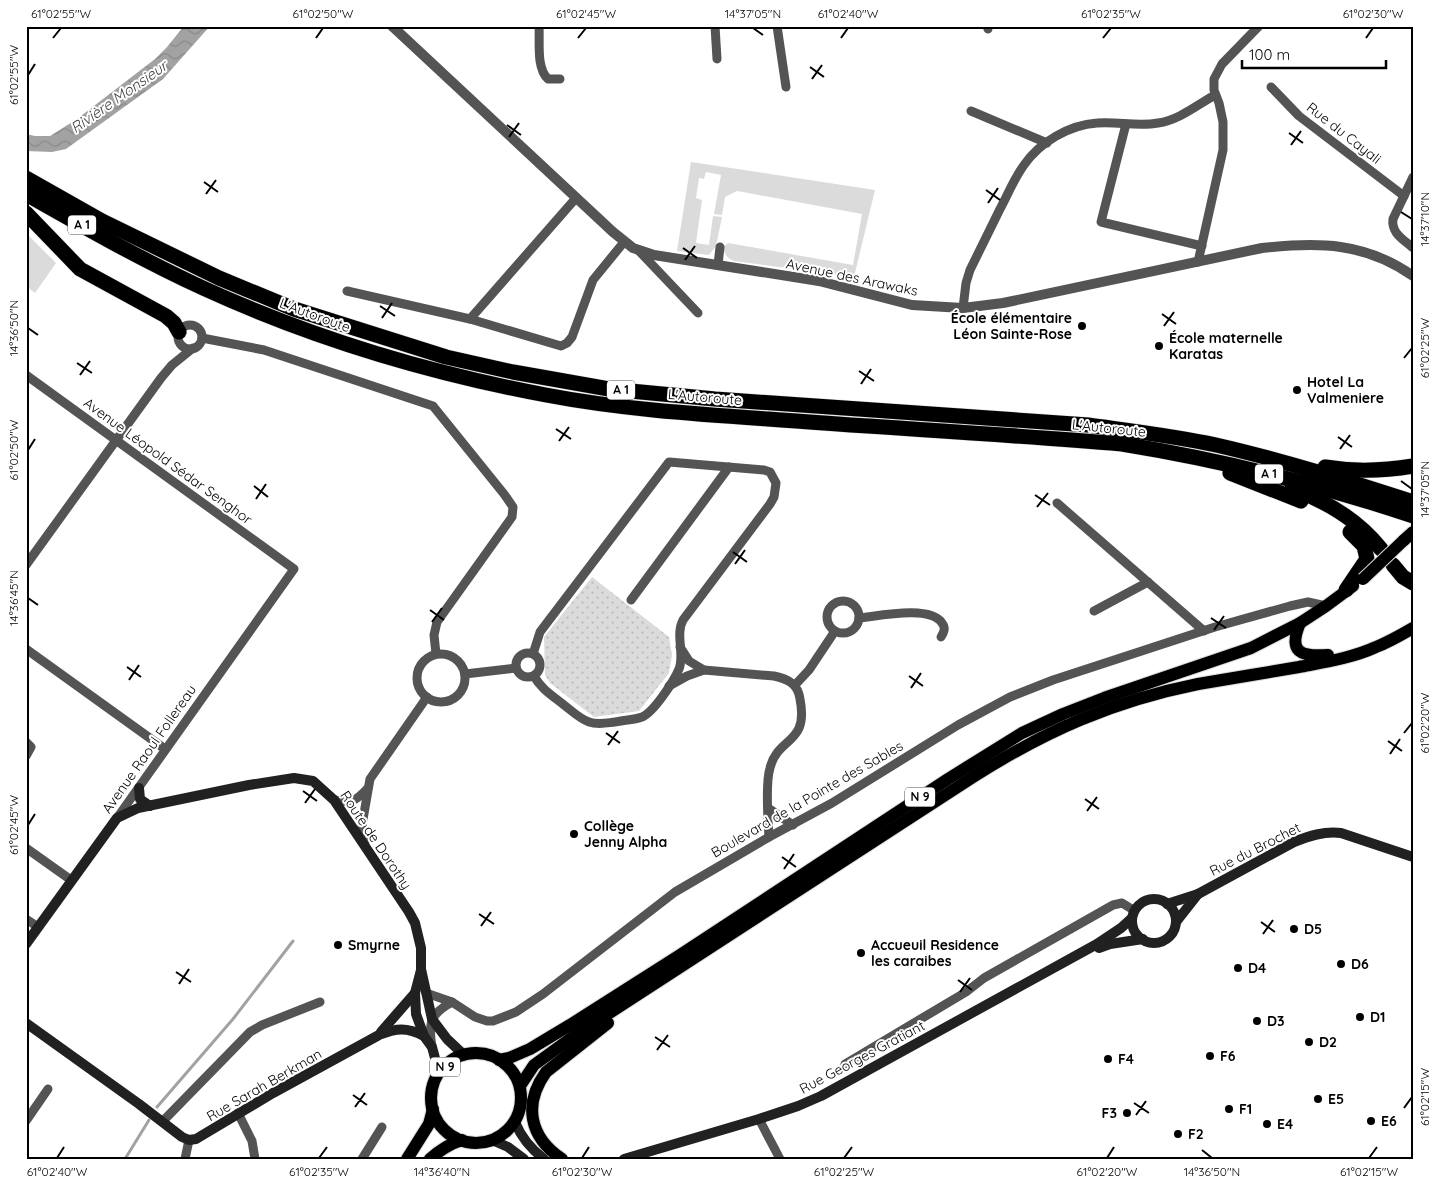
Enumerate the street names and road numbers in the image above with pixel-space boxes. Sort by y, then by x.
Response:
street label: Rue du Cayali [1303,98,1385,168]
road number: A 1 [68,216,96,234]
street label: Avenue des Arawaks [784,254,920,300]
street label: L'Autoroute [277,294,353,336]
road number: A 1 [607,380,635,400]
street label: L'Autoroute [667,385,743,409]
street label: Avenue Léopold Sédar Senghor [80,394,256,529]
street label: L'Autoroute [1071,415,1147,441]
road number: A 1 [1255,464,1283,484]
street label: Avenue Raoul Follereau [98,681,200,817]
street label: Boulevard de la Pointe des Sables [708,737,906,861]
street label: Route de Dorothy [336,787,416,893]
road number: N 9 [905,788,935,806]
street label: Rue du Brochet [1206,818,1304,880]
street label: Rue Georges Gratiant [796,1016,928,1098]
street label: Rue Sarah Berkman [203,1045,325,1125]
road number: N 9 [430,1058,460,1076]

